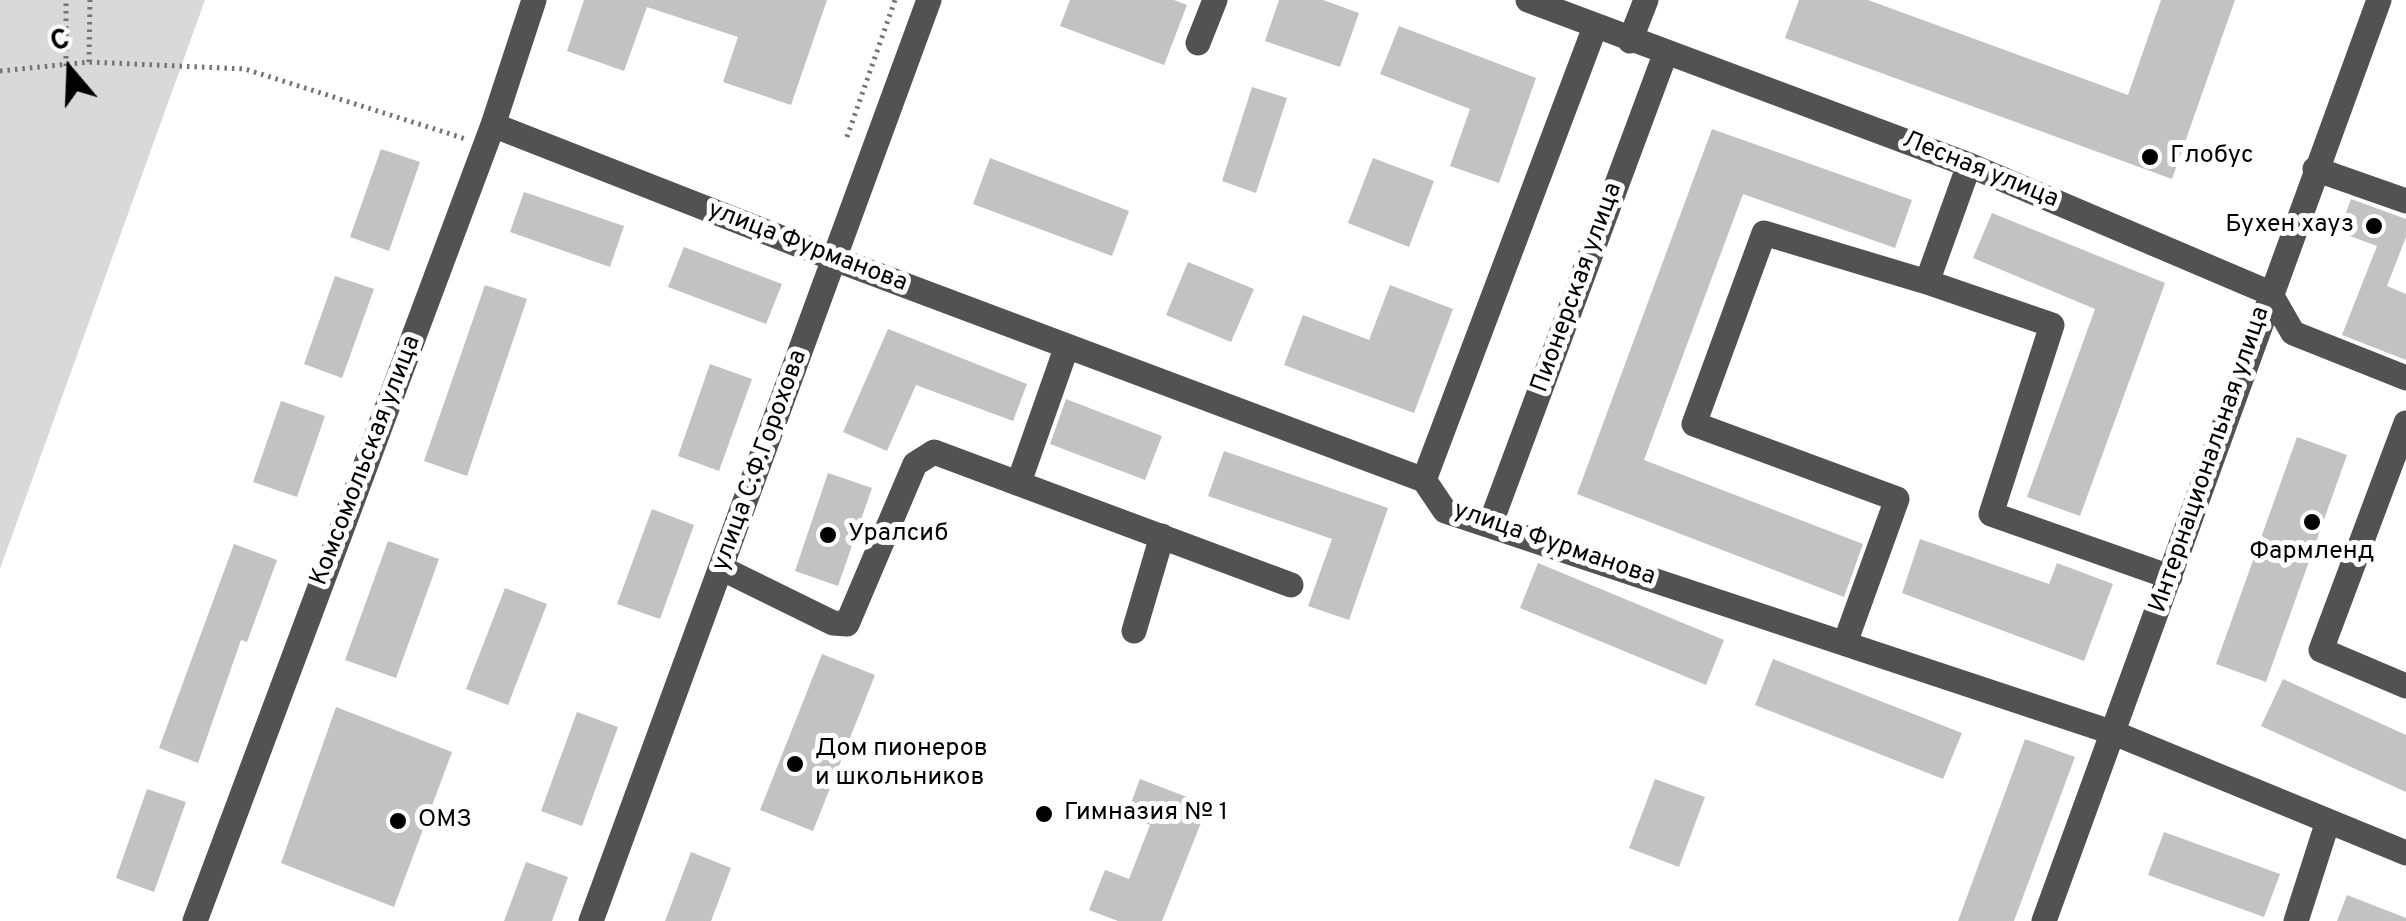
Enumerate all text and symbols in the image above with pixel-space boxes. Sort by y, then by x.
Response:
north arrow [20,20,120,120]
text: С [46,22,75,62]
street label: Лесная улица [1898,126,2062,216]
place label: Глобус [2170,142,2253,172]
marker: Глобус [2139,146,2161,168]
street label: Пионерская улица [1526,179,1630,397]
street label: улица Фурманова [703,196,911,300]
place label: Бухен хауз [2225,211,2354,241]
marker: Бухен хауз [2363,215,2385,237]
street label: Интернациональная улица [2144,303,2278,617]
street label: Комсомольская улица [305,332,429,590]
street label: улица С.Ф.Горохова [707,346,815,576]
street label: улица Фурманова [1449,496,1659,594]
marker: Фармленд [2301,511,2323,533]
place label: Уралсиб [848,520,948,550]
marker: Уралсиб [817,524,839,546]
place label: Фармленд [2250,538,2374,568]
place label: Дом пионеров и школьников [815,735,988,794]
marker: Дом пионеров и школьников [784,753,806,775]
place label: Гимназия № 1 [1064,799,1228,829]
marker: Гимназия № 1 [1033,803,1055,825]
place label: ОМЗ [418,806,472,836]
marker: ОМЗ [387,810,409,832]

